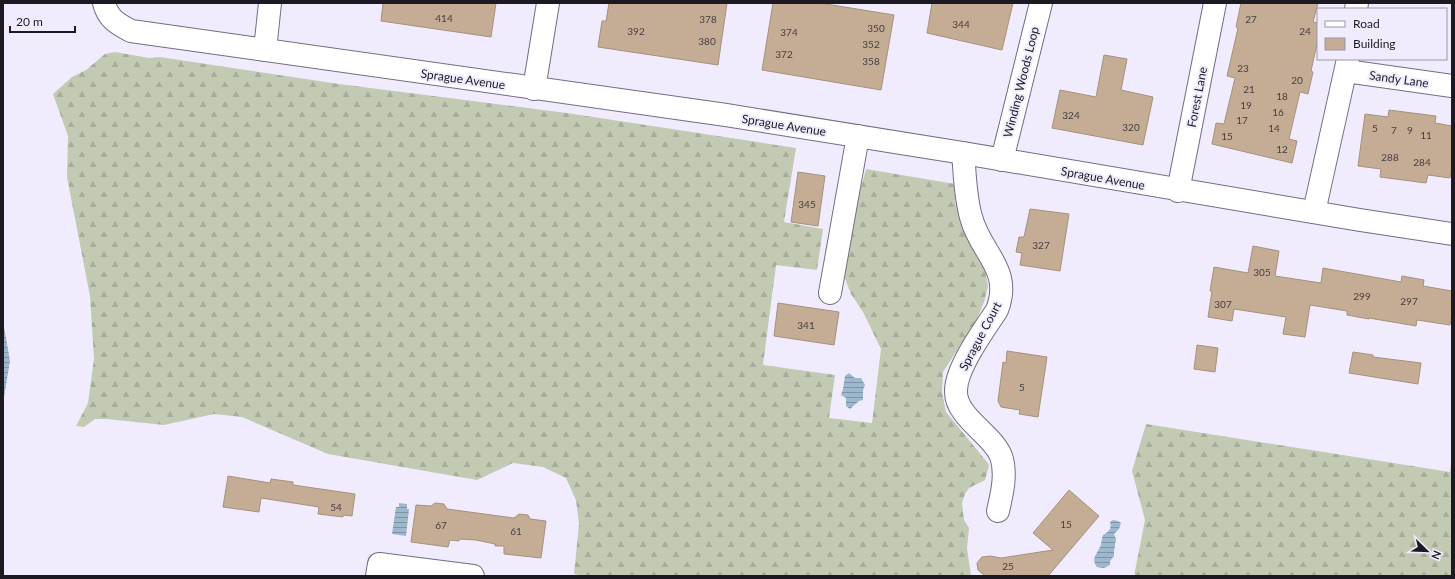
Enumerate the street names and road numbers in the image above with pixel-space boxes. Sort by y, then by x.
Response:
street label: Winding Woods Loop [1000,25,1042,139]
street label: Forest Lane [1184,65,1210,129]
street label: Sprague Avenue [420,66,506,92]
street label: Sandy Lane [1368,67,1430,91]
street label: Sprague Avenue [741,111,827,139]
street label: Sprague Avenue [1060,163,1146,193]
street label: Sprague Court [956,298,1005,373]

